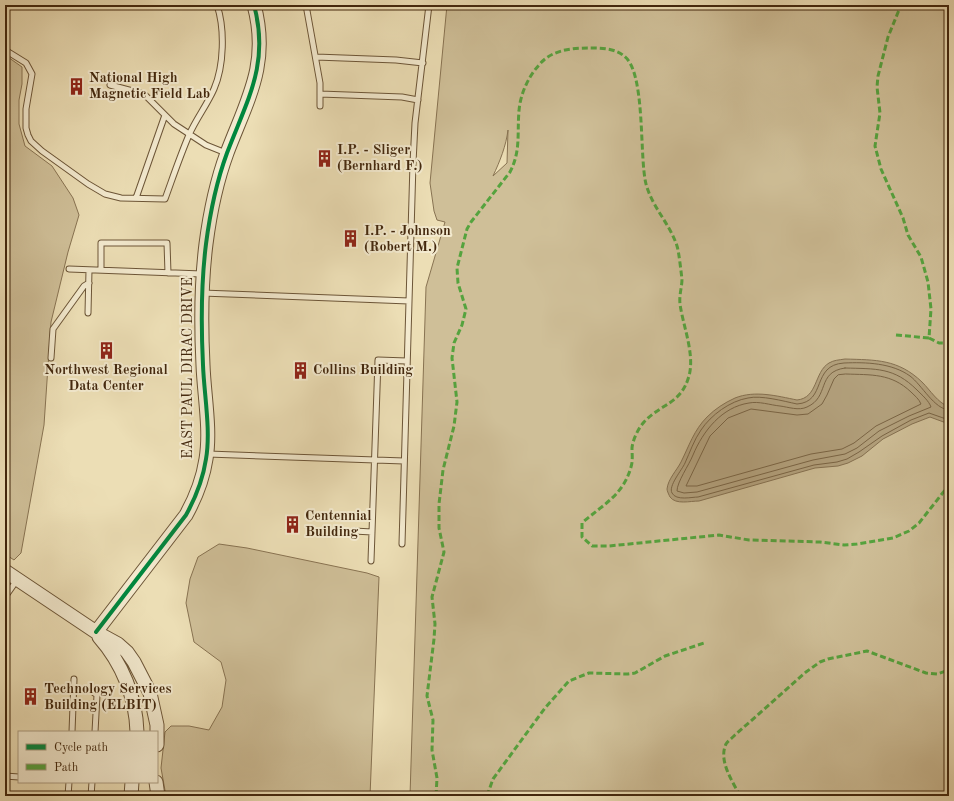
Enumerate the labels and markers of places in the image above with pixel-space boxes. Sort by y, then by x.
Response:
place label: National High Magnetic Field Lab [89,71,210,101]
building icon: National High Magnetic Field Lab [66,76,86,96]
place label: I.P. - Sliger (Bernhard F.) [337,143,423,173]
building icon: I.P. - Sliger (Bernhard F.) [314,148,334,168]
place label: I.P. - Johnson (Robert M.) [364,224,451,254]
building icon: I.P. - Johnson (Robert M.) [341,229,361,249]
building icon: Northwest Regional Data Center [96,340,116,360]
building icon: Collins Building [290,360,310,380]
place label: Northwest Regional Data Center [44,363,168,393]
place label: Collins Building [313,363,413,377]
place label: Centennial Building [305,509,371,539]
building icon: Centennial Building [282,514,302,534]
place label: Technology Services Building (ELBIT) [44,682,171,712]
building icon: Technology Services Building (ELBIT) [21,687,41,707]

